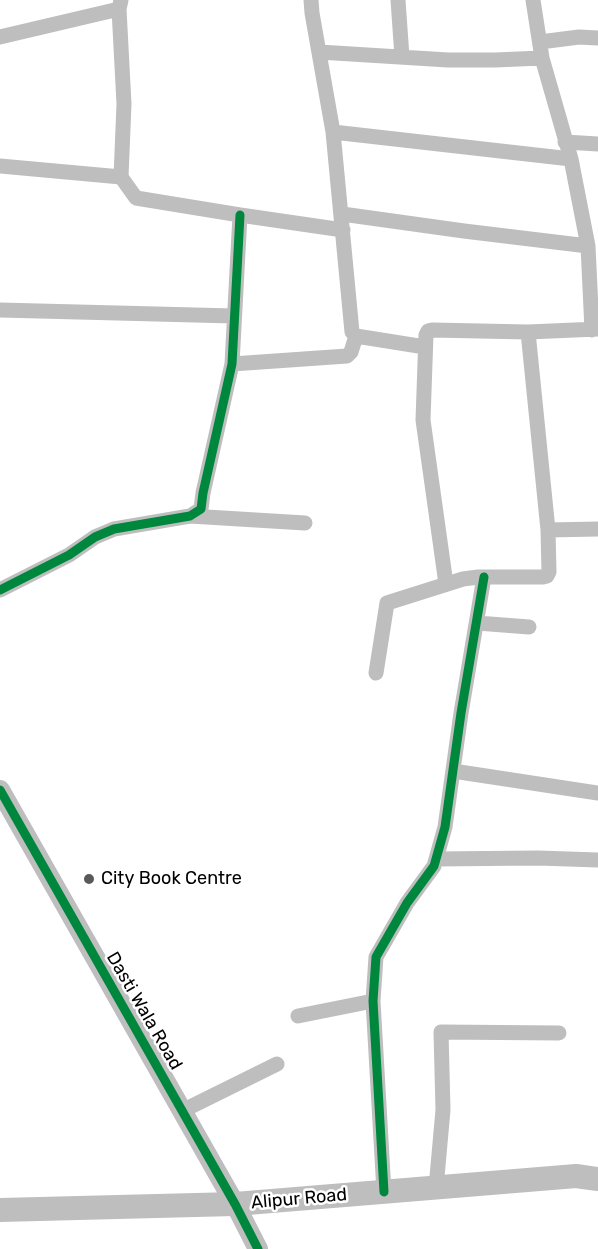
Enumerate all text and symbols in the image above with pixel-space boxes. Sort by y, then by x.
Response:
place label: City Book Centre [101,868,242,890]
marker: City Book Centre [82,872,96,886]
street label: Dasti Wala Road [101,948,187,1074]
street label: Alipur Road [250,1184,348,1214]

